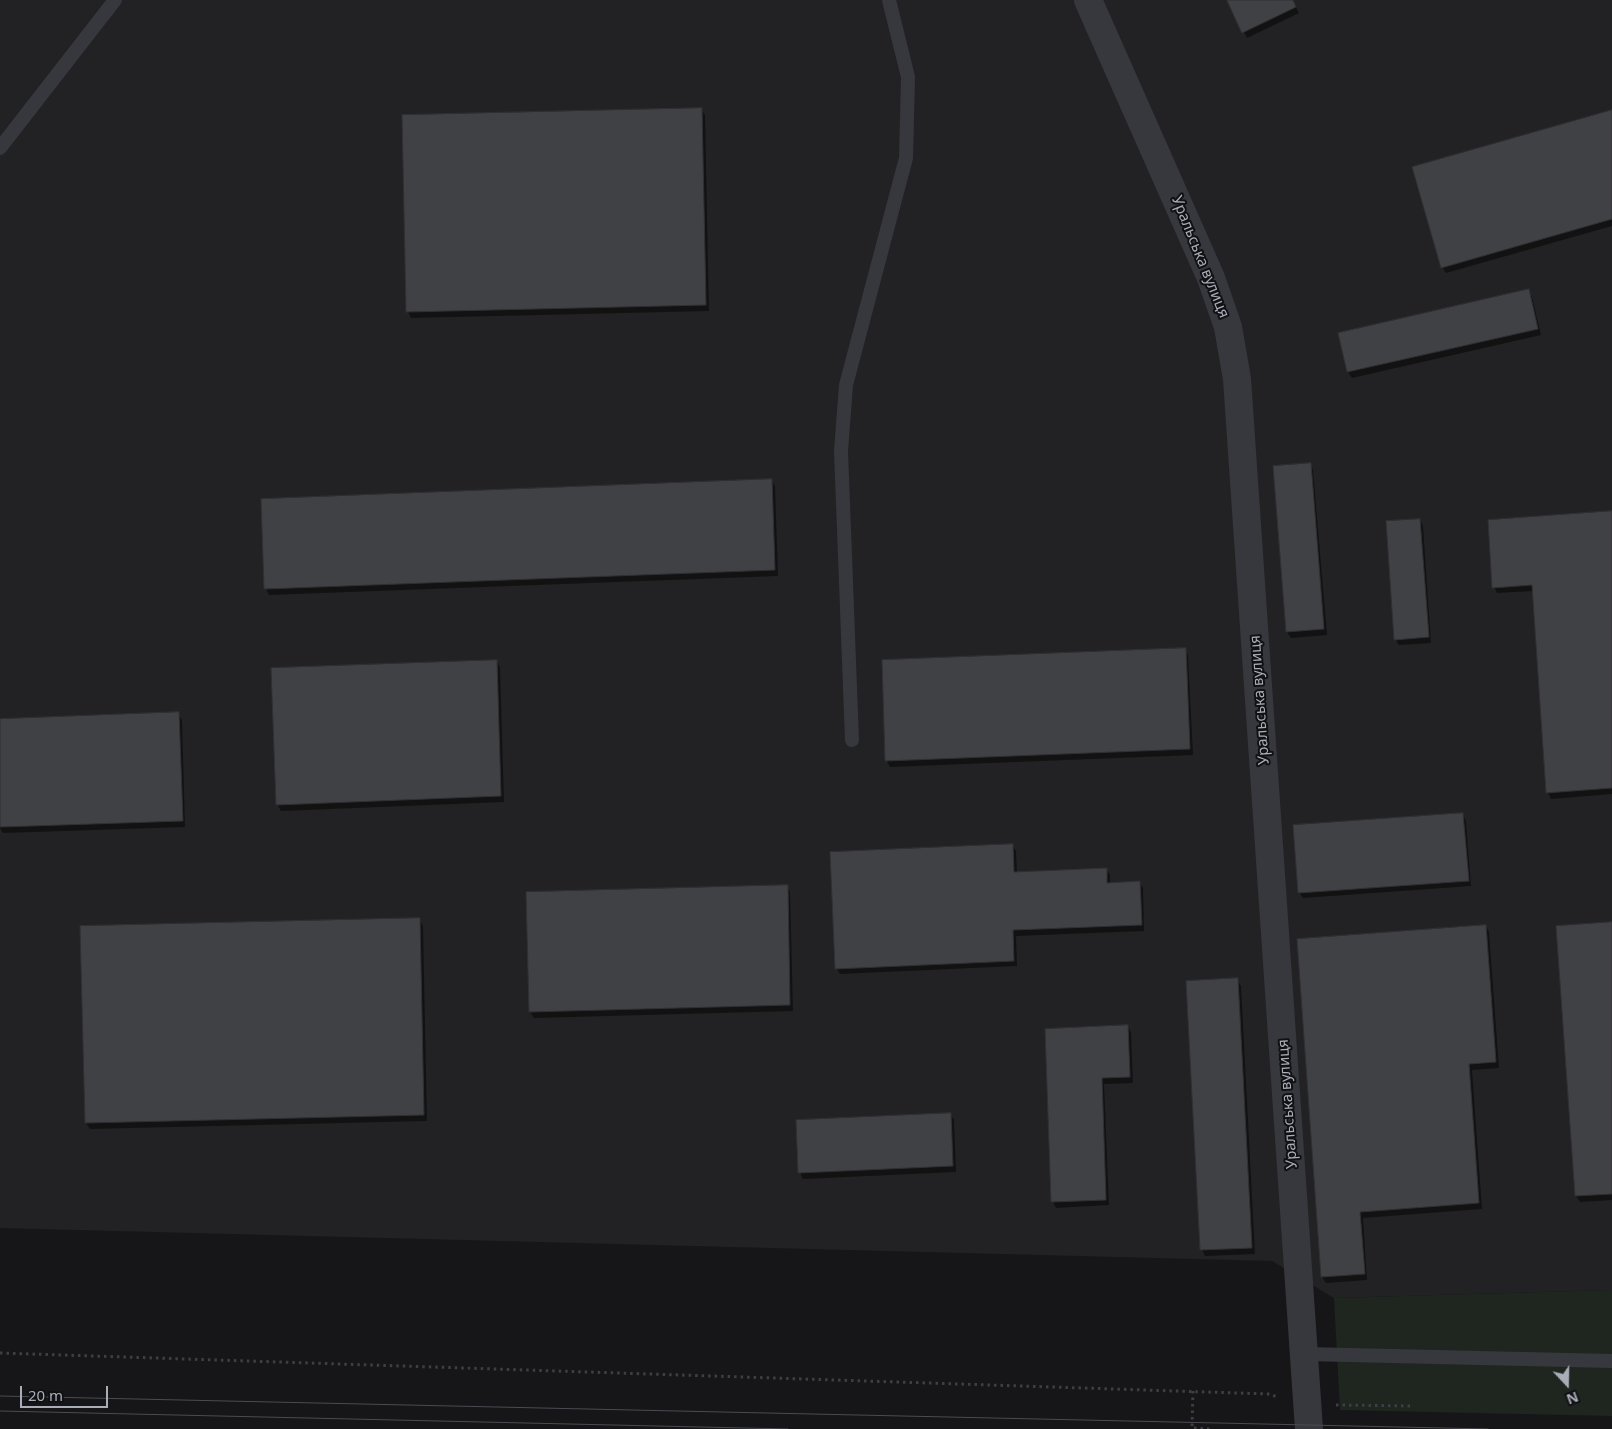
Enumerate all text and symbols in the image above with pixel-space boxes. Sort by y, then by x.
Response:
street label: Уральська вулиця [1167,193,1233,321]
street label: Уральська вулиця [1246,634,1274,766]
street label: Уральська вулиця [1274,1038,1302,1170]
north arrow [1542,1359,1592,1409]
scale bar [22,1376,110,1408]
text: 20 m [28,1385,63,1405]
text: N [1564,1388,1581,1409]

